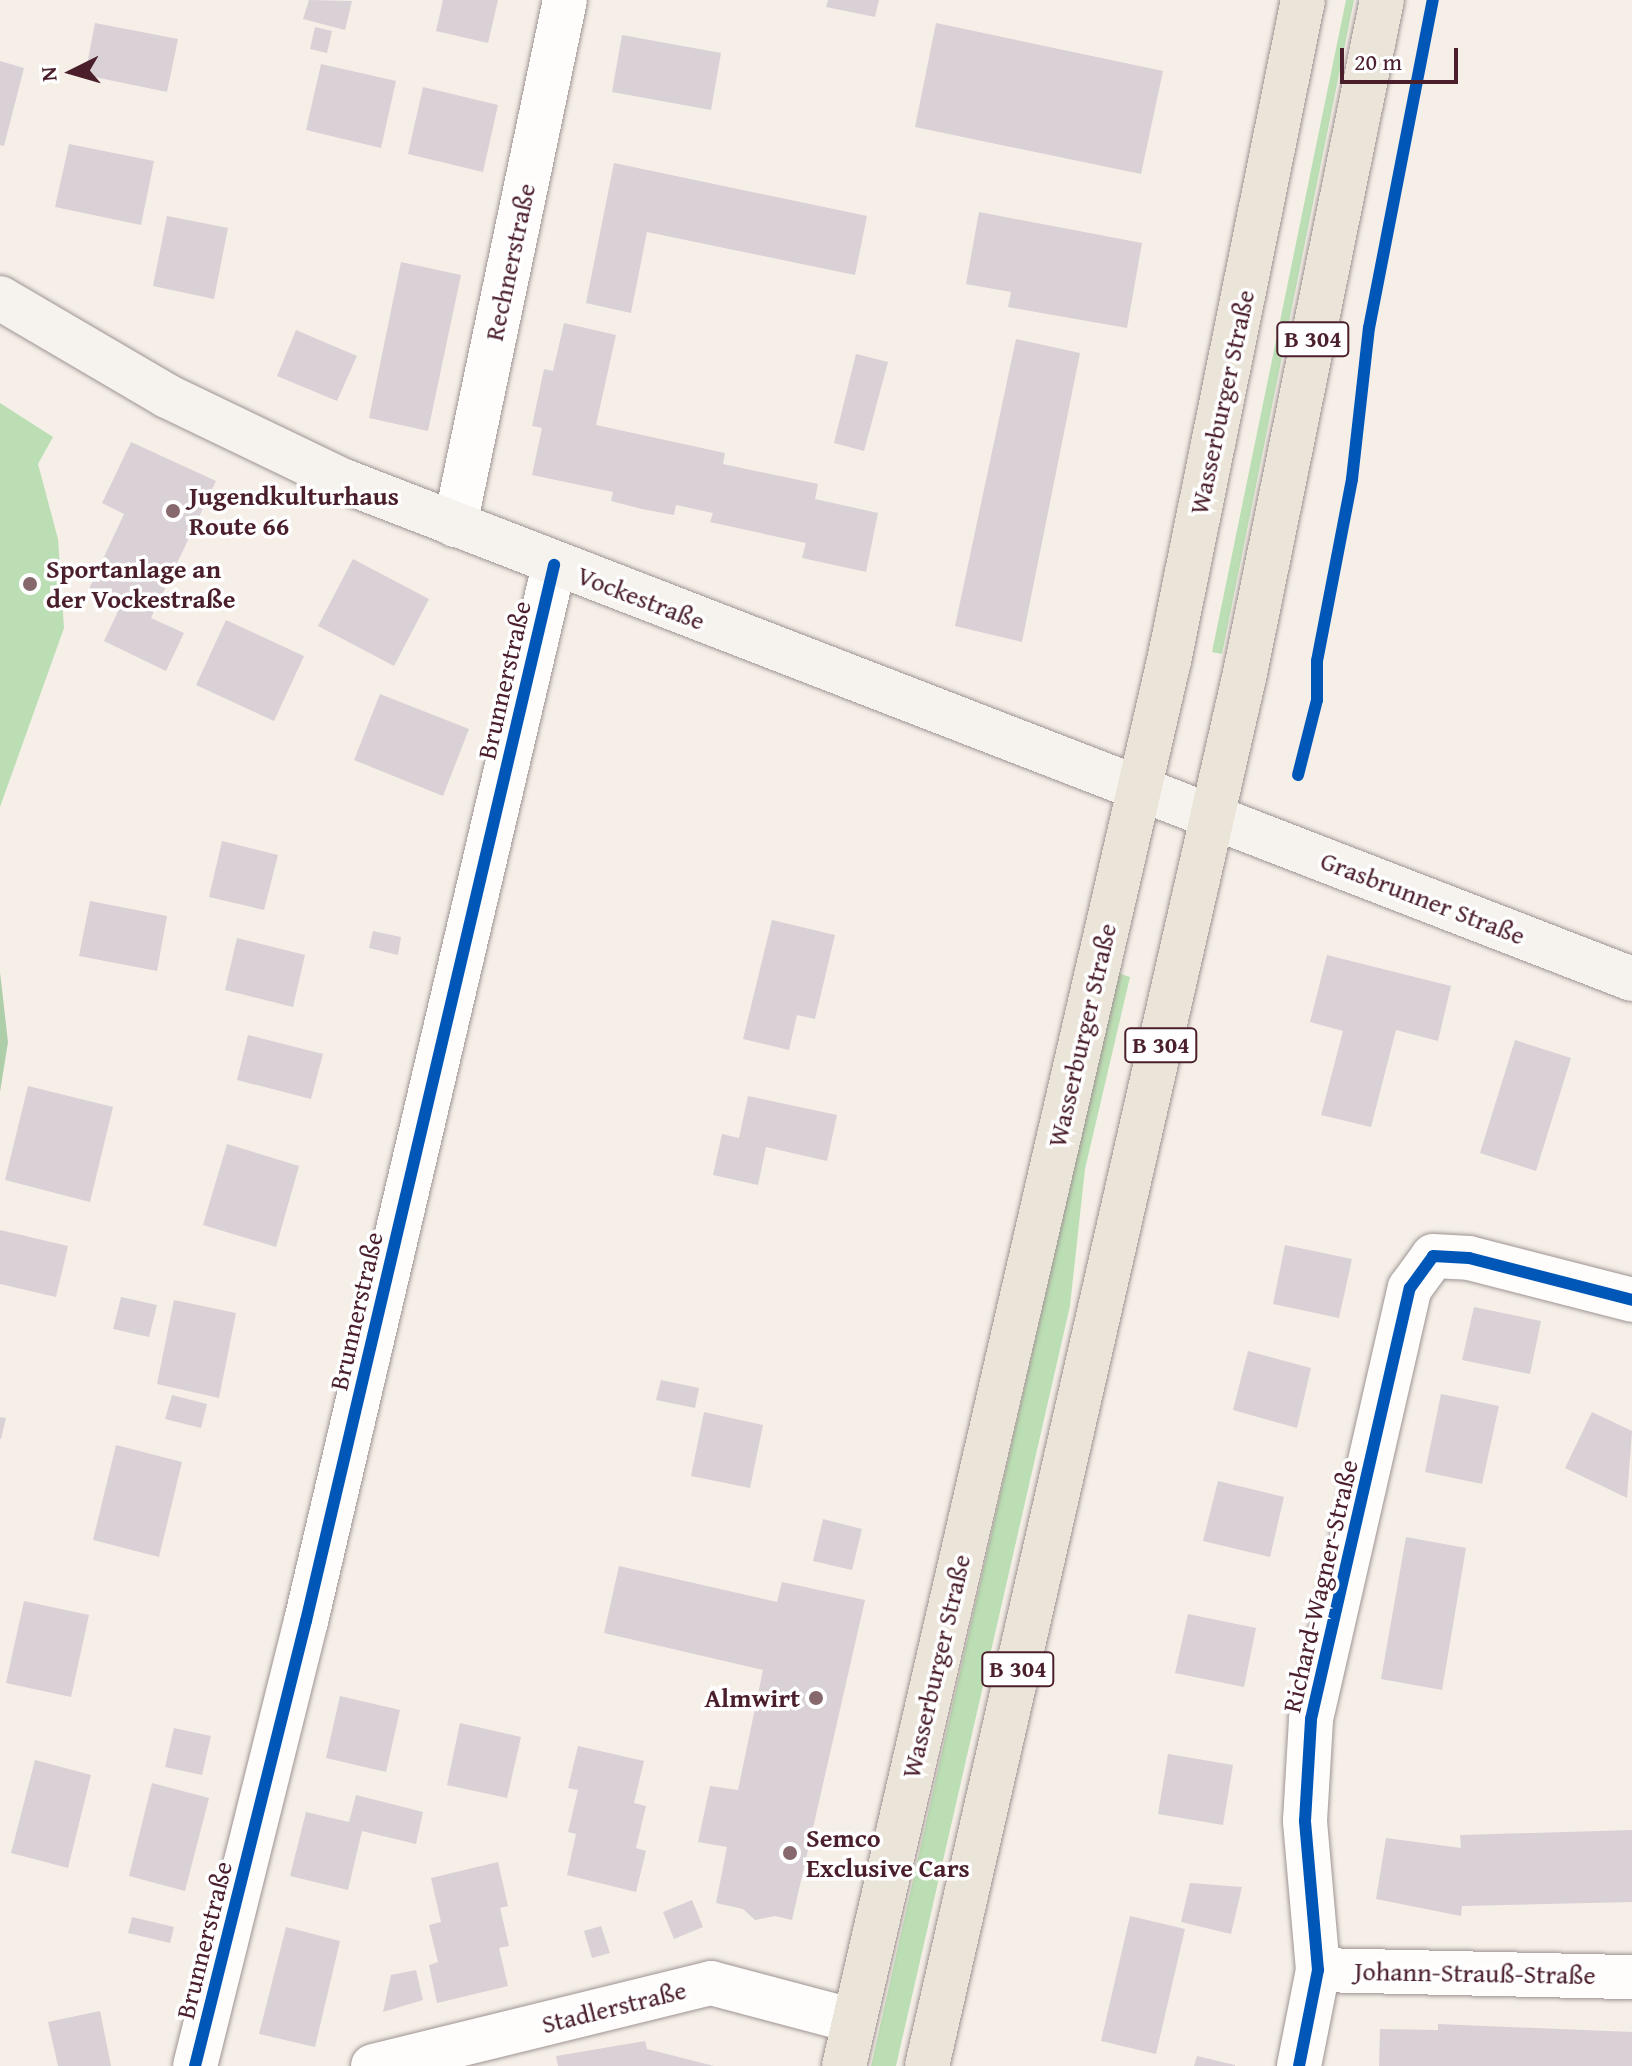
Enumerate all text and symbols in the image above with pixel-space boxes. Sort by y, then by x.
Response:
north arrow [32,32,112,112]
scale bar [1344,32,1462,82]
text: 20 m [1354,44,1402,79]
text: N [32,65,65,83]
street label: Rechnerstraße [478,180,542,344]
street label: Wasserburger Straße [1183,287,1261,517]
road number: B 304 [1275,319,1351,359]
place label: Jugendkulturhaus Route 66 [189,480,399,542]
marker: Jugendkulturhaus Route 66 [164,502,182,520]
place label: Sportanlage an der Vockestraße [46,553,235,614]
street label: Vockestraße [573,559,709,637]
marker: Sportanlage an der Vockestraße [21,575,39,593]
street label: Brunnerstraße [471,598,537,762]
street label: Grasbrunner Straße [1316,845,1530,951]
street label: Wasserburger Straße [1041,920,1123,1150]
road number: B 304 [1123,1025,1199,1065]
street label: Brunnerstraße [323,1229,389,1393]
street label: Richard-Wagner-Straße [1276,1457,1364,1715]
street label: Wasserburger Straße [895,1551,977,1781]
road number: B 304 [980,1649,1056,1689]
place label: Almwirt [704,1682,800,1714]
marker: Almwirt [807,1689,825,1707]
place label: Semco Exclusive Cars [806,1822,970,1884]
marker: Semco Exclusive Cars [781,1844,799,1862]
street label: Brunnerstraße [169,1858,239,2022]
street label: Johann-Strauß-Straße [1354,1955,1596,1991]
street label: Stadlerstraße [538,1974,690,2040]

